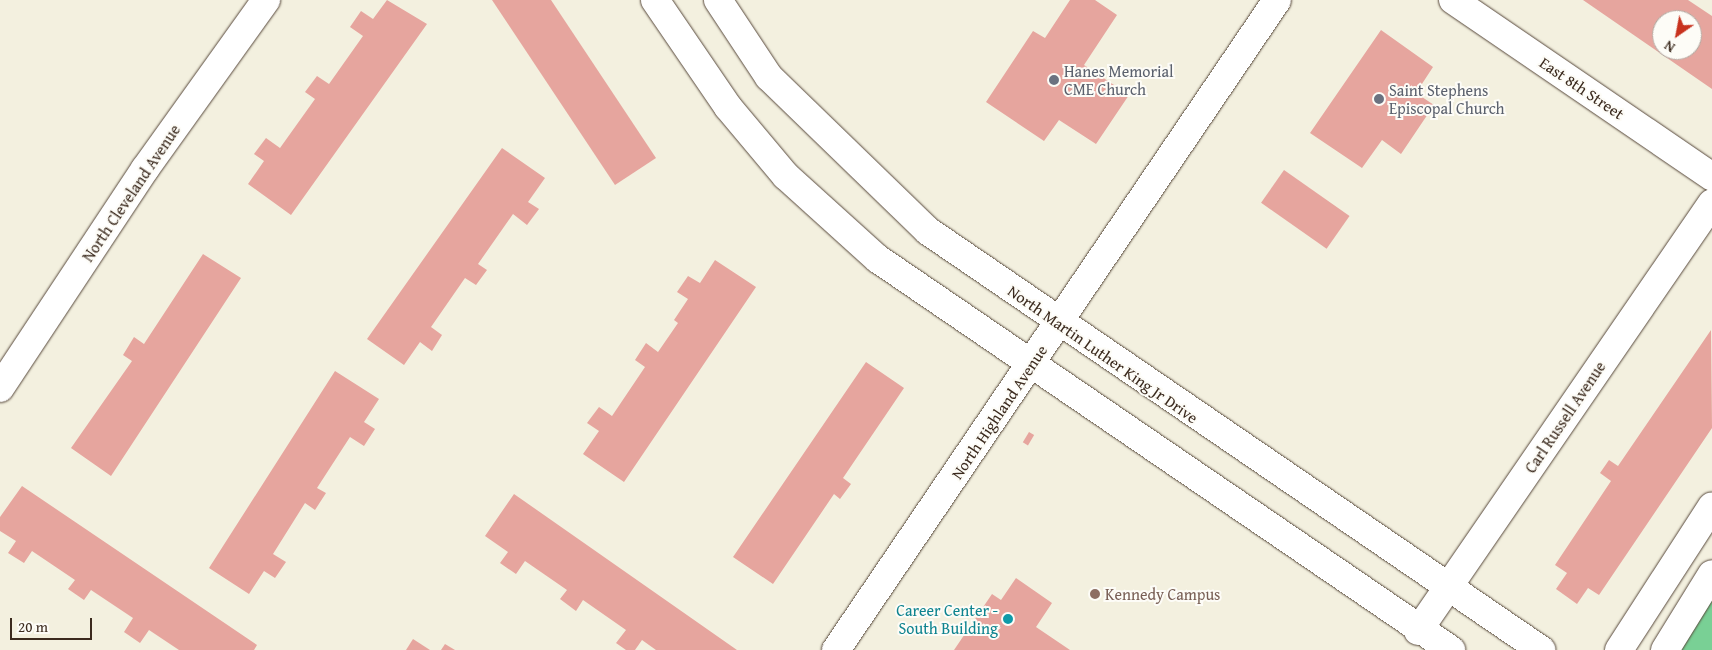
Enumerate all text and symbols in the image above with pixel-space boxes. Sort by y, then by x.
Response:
north arrow [1652,10,1702,60]
text: N [1660,36,1679,58]
street label: East 8th Street [1536,53,1628,123]
place label: Hanes Memorial CME Church [1064,61,1174,99]
marker: Hanes Memorial CME Church [1048,74,1060,86]
place label: Saint Stephens Episcopal Church [1389,80,1505,118]
marker: Saint Stephens Episcopal Church [1373,93,1385,105]
street label: North Cleveland Avenue [78,121,184,265]
street label: North Martin Luther King Jr Drive [1004,281,1202,427]
street label: North Highland Avenue [947,341,1051,483]
street label: Carl Russell Avenue [1521,357,1609,477]
place label: Kennedy Campus [1105,584,1220,604]
marker: Kennedy Campus [1089,588,1101,600]
place label: Career Center - South Building [896,600,998,638]
scale bar [12,608,95,640]
marker: Career Center - South Building [1002,613,1014,625]
text: 20 m [18,616,48,637]

